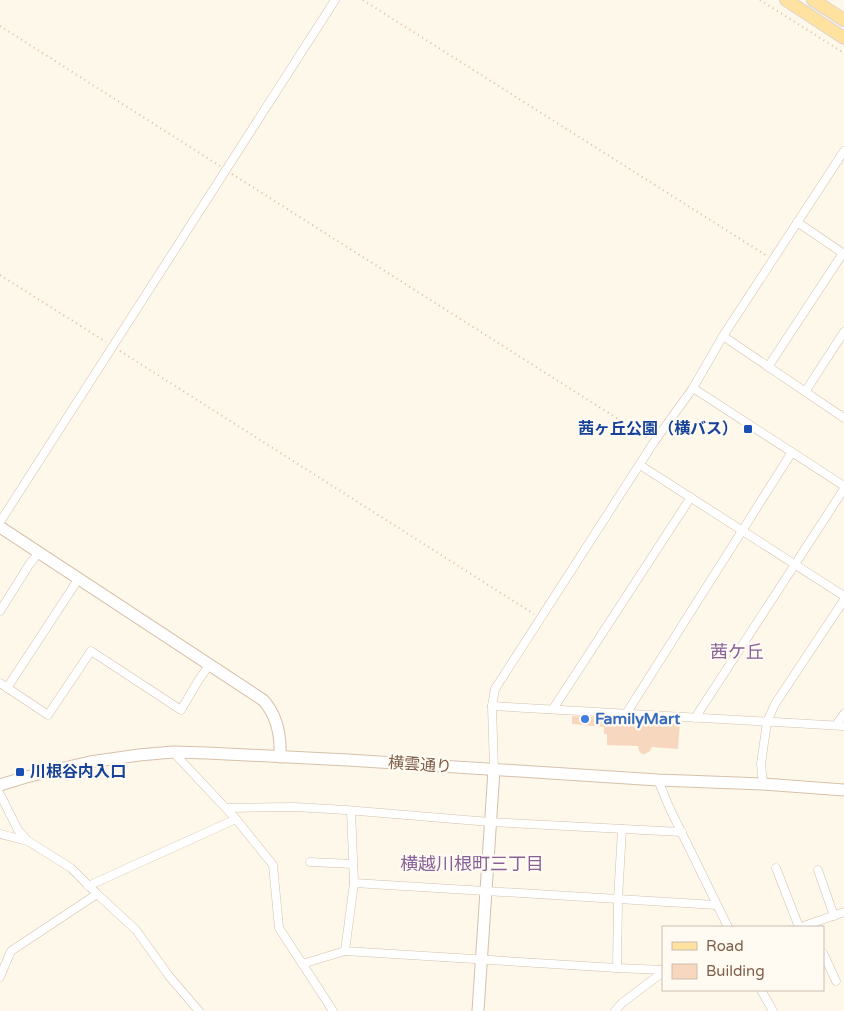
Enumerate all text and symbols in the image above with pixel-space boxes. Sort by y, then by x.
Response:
place label: 茜ヶ丘公園（横バス） [578,419,738,439]
marker: 茜ヶ丘公園（横バス） [742,423,754,435]
district label: 茜ケ丘 [710,641,764,663]
place label: FamilyMart [595,709,681,729]
marker: FamilyMart [579,713,591,725]
street label: 横雲通り [387,753,453,777]
place label: 川根谷内入口 [30,762,126,782]
marker: 川根谷内入口 [14,766,26,778]
district label: 横越川根町三丁目 [400,853,544,875]
legend [662,926,824,991]
text: Road [706,937,744,955]
text: Building [706,962,765,980]

